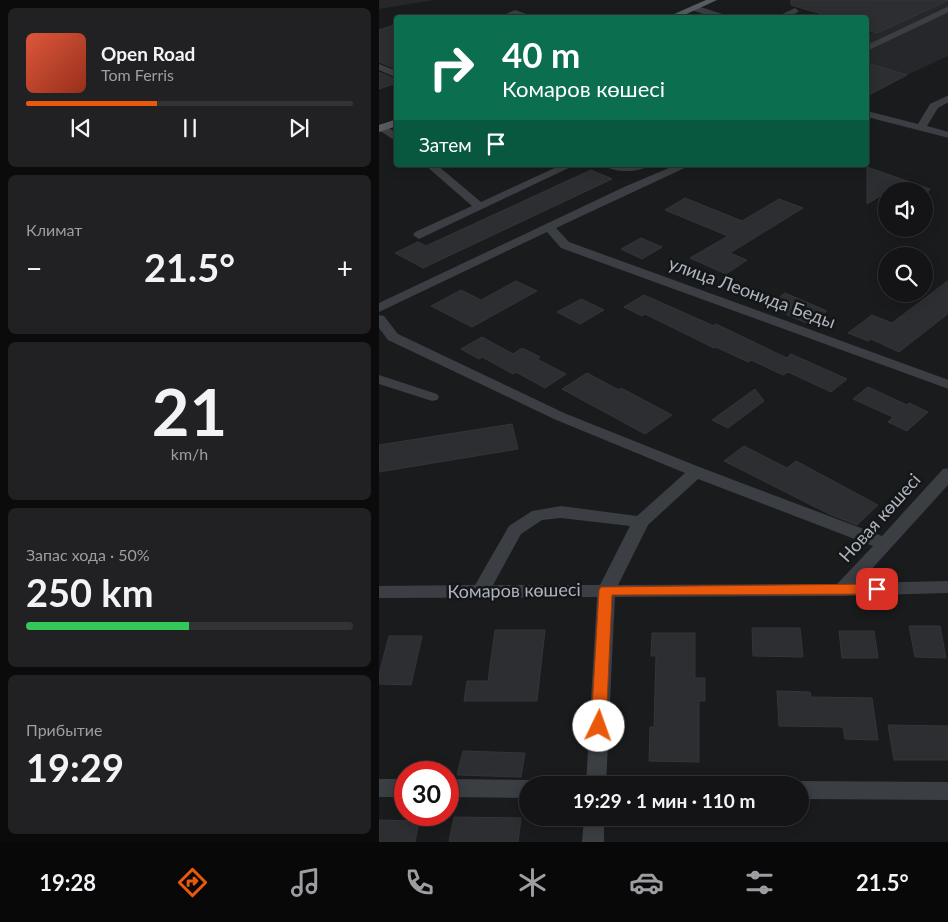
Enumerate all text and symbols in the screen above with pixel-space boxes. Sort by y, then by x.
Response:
text: 40 m [502,33,580,75]
icon: right [419,35,484,100]
text: Open Road [101,42,195,65]
text: Tom Ferris [101,65,174,84]
text: Комаров көшесі [502,75,665,102]
icon: previous [67,114,95,142]
icon: pause [176,114,204,142]
icon: next [285,114,313,142]
icon: arrive [482,130,510,158]
text: Затем [419,133,472,156]
map controls [878,182,933,302]
button: sound [878,182,933,237]
text: Климат [26,220,82,239]
text: 21.5° [144,244,235,290]
button: search [878,247,933,302]
text: − [26,251,42,285]
text: + [337,251,353,285]
street label: улица Леонида Беды [666,252,839,333]
text: 21 [152,372,227,450]
text: km/h [171,444,208,463]
street label: Новая көшесі [834,469,925,566]
text: Запас хода · 50% [26,545,150,564]
pin [856,568,898,610]
text: 250 km [26,569,154,615]
icon: arrive [863,575,891,603]
street label: Комаров көшесі [447,578,581,602]
position arrow [572,699,624,751]
text: Прибытие [26,720,102,739]
text: 19:29 [26,744,124,790]
speed limit sign: 30 [394,761,459,826]
text: 19:29 · 1 мин · 110 m [573,789,755,812]
icon: directions [175,865,210,900]
icon: music [288,865,323,900]
icon: phone [402,865,437,900]
icon: climate [515,865,550,900]
icon: car [629,865,664,900]
icon: filters [742,865,777,900]
text: 19:28 [39,869,96,896]
text: 21.5° [856,869,909,896]

